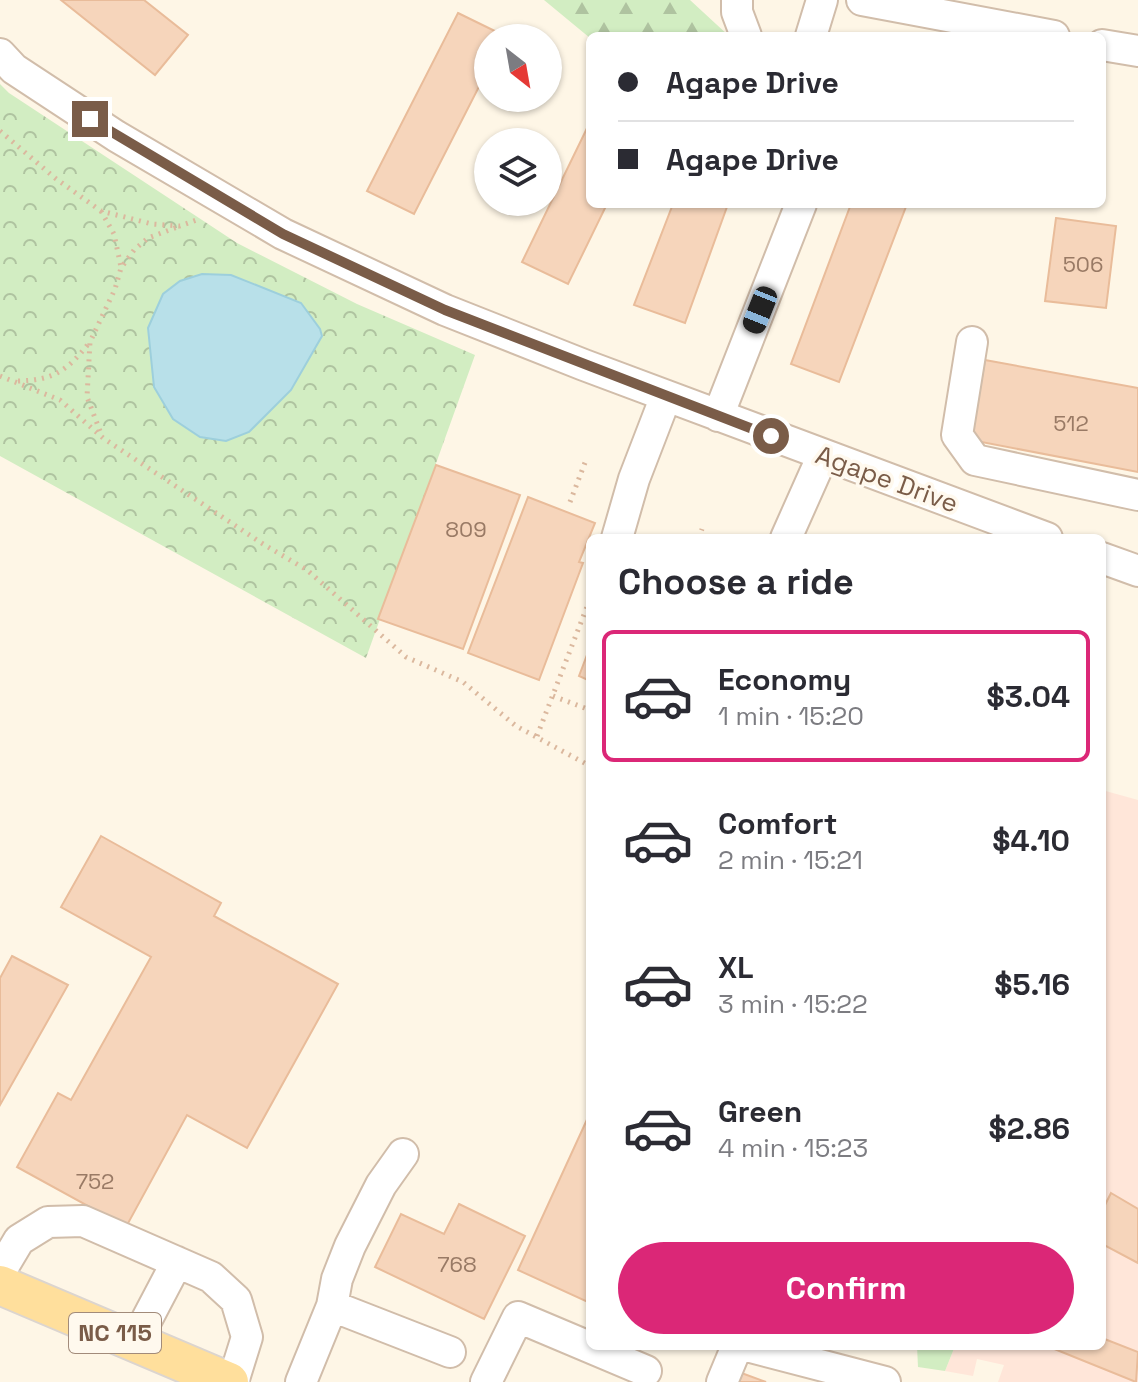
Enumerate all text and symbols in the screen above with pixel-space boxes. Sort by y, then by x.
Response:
north arrow [474,24,562,112]
map controls [474,24,562,216]
text: Agape Drive [666,63,839,102]
route end [72,101,108,137]
button: layers [474,128,562,216]
text: Agape Drive [666,140,839,179]
house number: 506 [1063,250,1103,278]
car [740,283,780,337]
house number: 512 [1053,409,1089,437]
route start [753,418,789,454]
street label: Agape Drive [811,438,963,520]
house number: 809 [445,515,487,543]
text: Choose a ride [618,559,854,605]
icon: car [622,660,694,732]
text: Economy [718,660,851,699]
text: $3.04 [986,677,1070,716]
text: 1 min · 15:20 [718,699,864,733]
icon: car [622,804,694,876]
text: Comfort [718,804,837,843]
text: $4.10 [992,821,1070,860]
text: 2 min · 15:21 [718,843,863,877]
icon: car [622,948,694,1020]
text: XL [718,948,754,987]
text: $5.16 [994,965,1070,1004]
text: 3 min · 15:22 [718,987,868,1021]
icon: car [622,1092,694,1164]
text: Green [718,1092,802,1131]
text: $2.86 [989,1109,1070,1148]
text: 4 min · 15:23 [718,1131,868,1165]
house number: 752 [76,1167,114,1195]
button: Confirm [618,1242,1074,1334]
house number: 768 [437,1250,477,1278]
road number: NC 115 [69,1313,161,1353]

